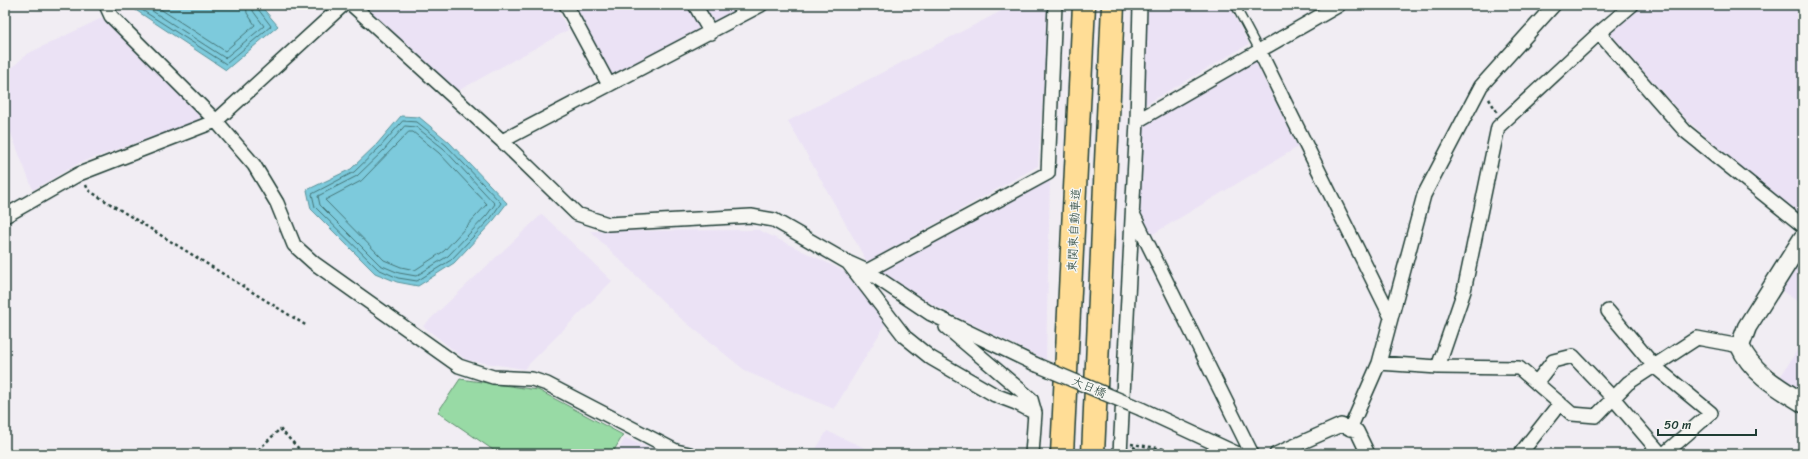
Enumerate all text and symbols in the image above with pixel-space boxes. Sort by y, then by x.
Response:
street label: 東関東自動車道 [1061,187,1087,273]
street label: 大日橋 [1068,370,1110,404]
scale bar [1658,411,1756,437]
text: 50 m [1664,414,1691,436]

